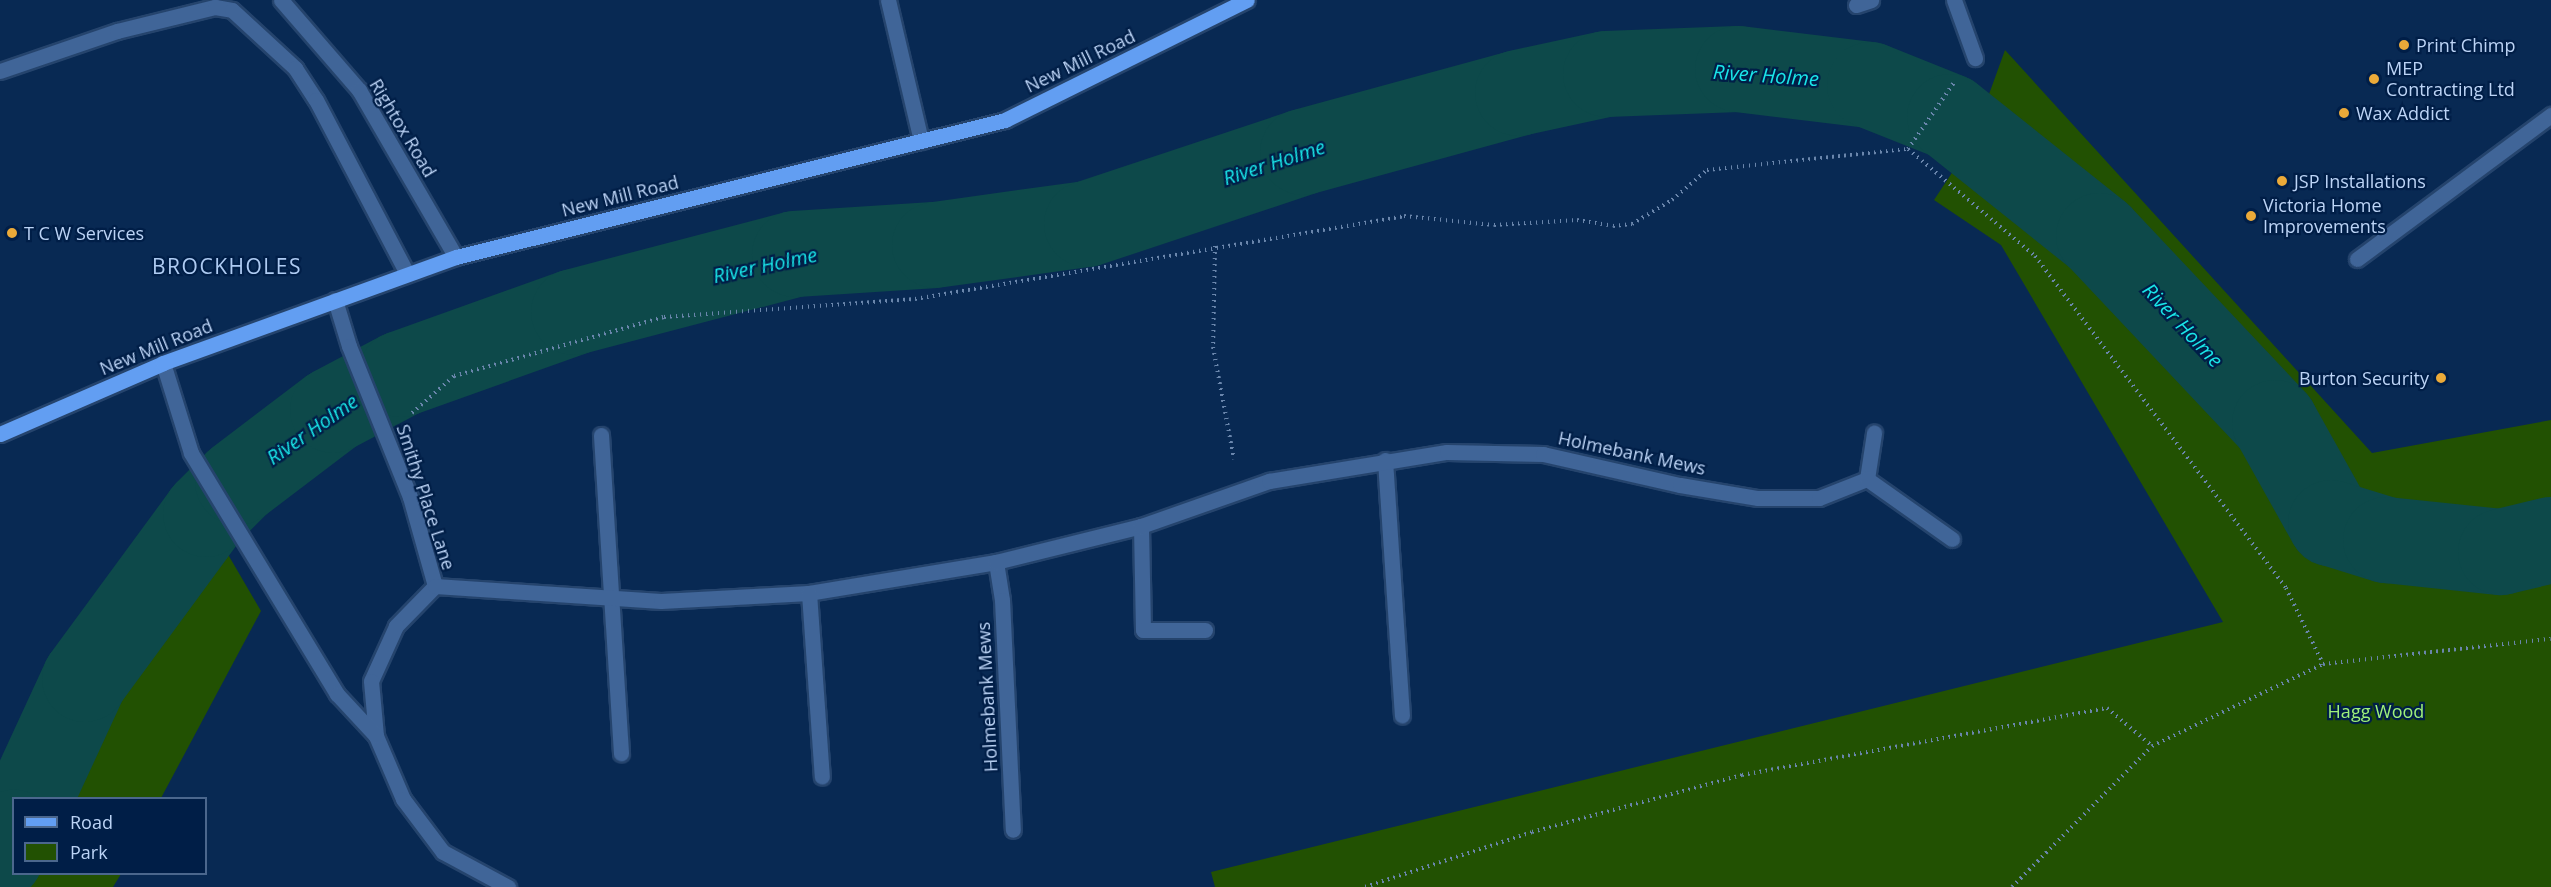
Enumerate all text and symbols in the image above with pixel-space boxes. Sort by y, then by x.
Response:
street label: New Mill Road [1021,25,1139,97]
place label: Print Chimp [2416,34,2515,56]
marker: Print Chimp [2397,38,2411,52]
place label: MEP Contracting Ltd [2386,58,2515,100]
water label: River Holme [1712,59,1820,91]
marker: MEP Contracting Ltd [2367,72,2381,86]
street label: Rightox Road [365,75,441,181]
place label: Wax Addict [2356,102,2450,124]
marker: Wax Addict [2337,106,2351,120]
water label: River Holme [1220,134,1328,190]
place label: JSP Installations [2294,170,2426,192]
street label: New Mill Road [559,171,681,221]
marker: JSP Installations [2275,174,2289,188]
place label: Victoria Home Improvements [2263,195,2386,238]
marker: Victoria Home Improvements [2244,209,2258,223]
place label: T C W Services [24,222,144,244]
marker: T C W Services [5,226,19,240]
water label: River Holme [711,242,819,288]
district label: BROCKHOLES [152,253,302,279]
water label: River Holme [2138,278,2228,372]
street label: New Mill Road [96,315,216,379]
place label: Burton Security [2299,367,2429,389]
marker: Burton Security [2434,371,2448,385]
water label: River Holme [262,389,362,469]
street label: Smithy Place Lane [392,422,460,572]
street label: Holmebank Mews [1556,427,1708,479]
street label: Holmebank Mews [972,621,1002,773]
park label: Hagg Wood [2328,700,2424,722]
legend [12,797,207,875]
text: Road [70,810,113,834]
text: Park [70,840,108,864]

